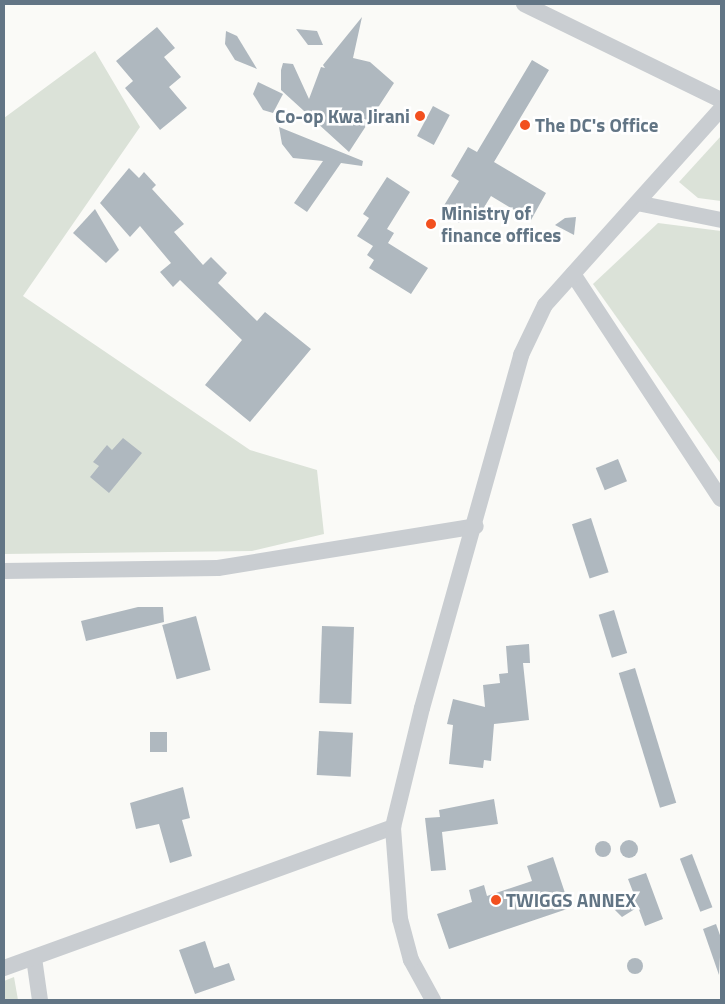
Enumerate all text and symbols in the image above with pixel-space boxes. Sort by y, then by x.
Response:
place label: Co-op Kwa Jirani [275,105,410,127]
marker: Co-op Kwa Jirani [414,110,426,122]
place label: The DC's Office [535,114,658,136]
marker: The DC's Office [519,119,531,131]
place label: Ministry of finance offices [441,202,561,246]
marker: Ministry of finance offices [425,218,437,230]
place label: TWIGGS ANNEX [506,889,636,911]
marker: TWIGGS ANNEX [490,894,502,906]

